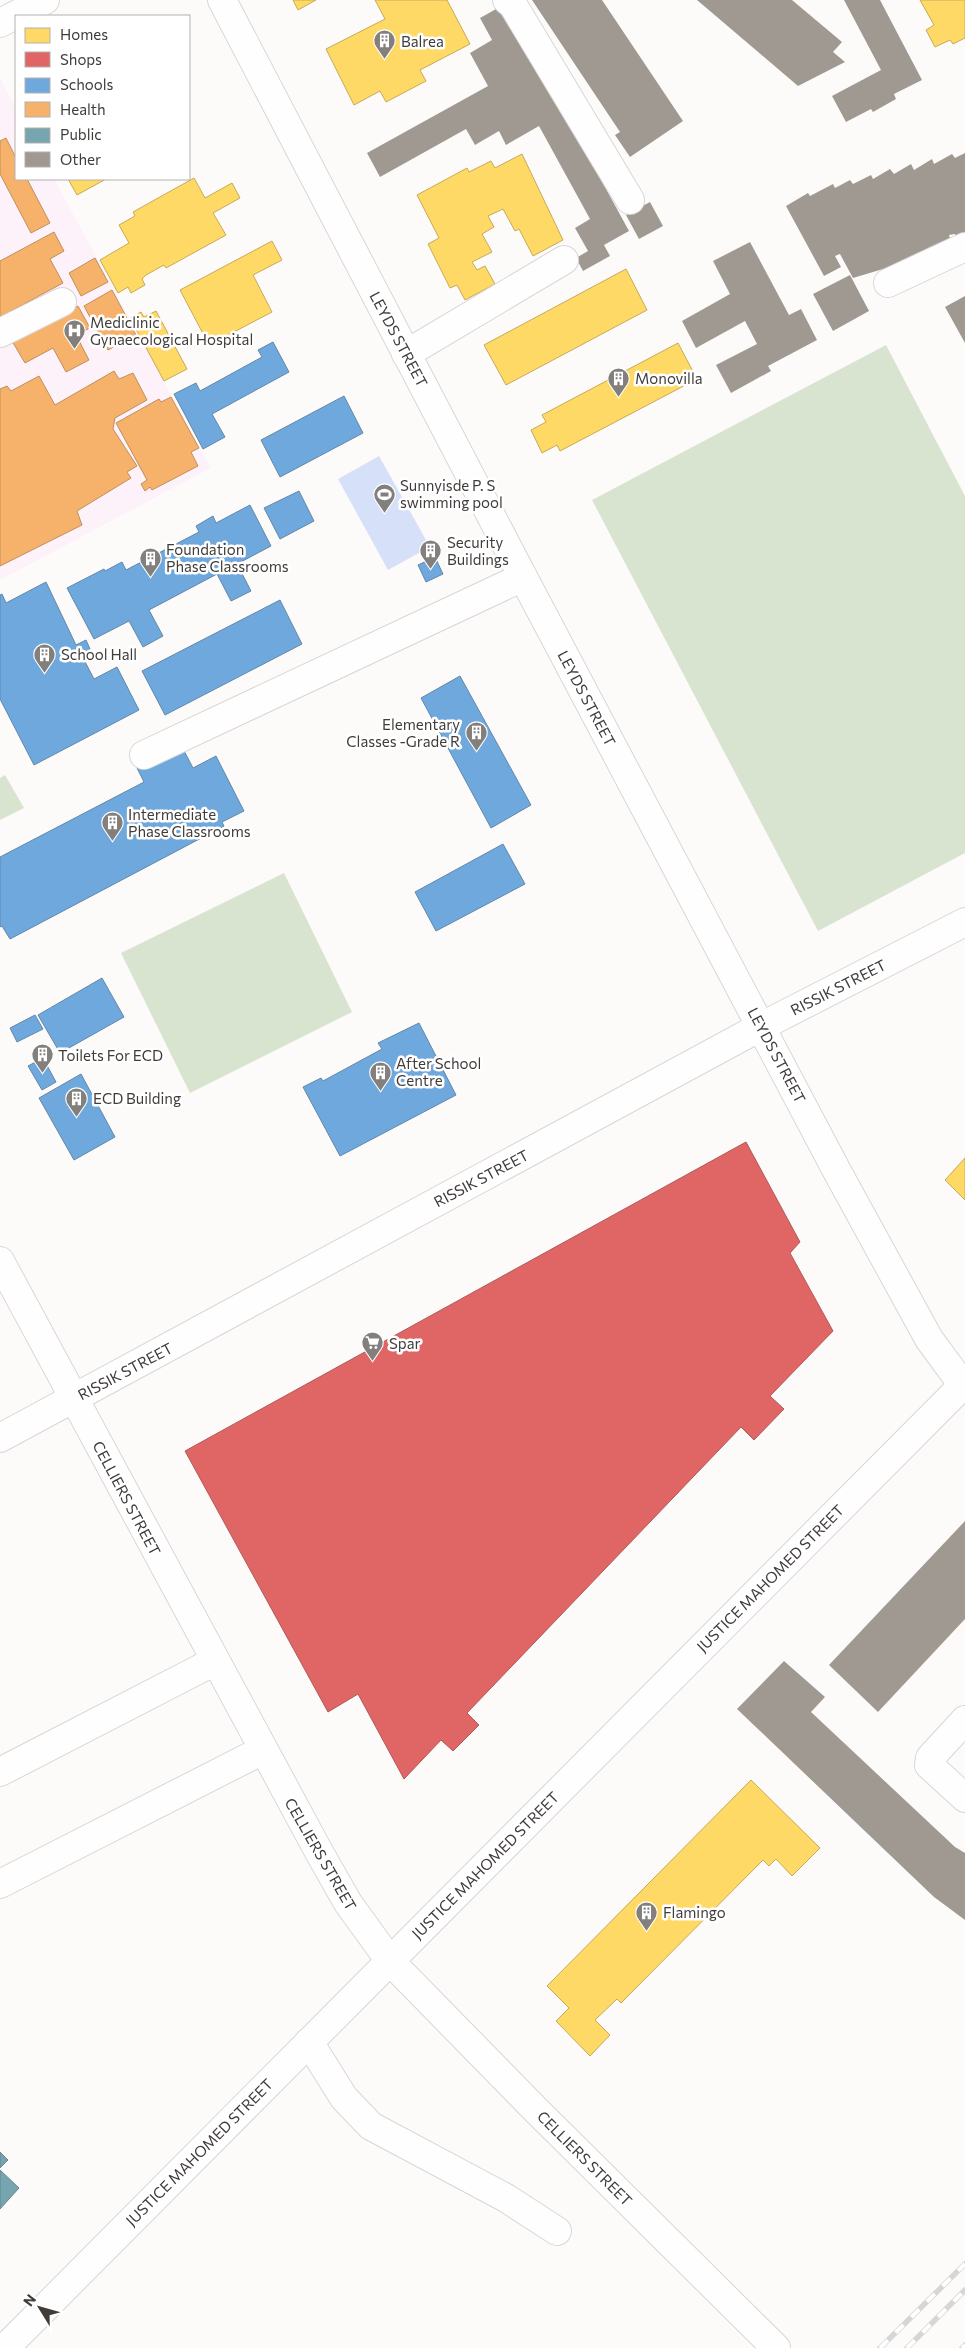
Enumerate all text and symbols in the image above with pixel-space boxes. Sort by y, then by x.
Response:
legend [15,15,190,180]
text: Homes [60,25,108,43]
building icon: Balrea [373,29,397,60]
place label: Balrea [401,32,444,50]
text: Shops [60,50,102,68]
text: Schools [60,75,114,93]
text: Health [60,100,106,118]
text: Public [60,125,102,143]
text: Other [60,150,101,168]
street label: LEYDS STREET [366,288,432,390]
place label: Mediclinic Gynaecological Hospital [90,313,253,348]
hospital icon: Mediclinic Gynaecological Hospital [62,319,86,350]
building icon: Monovilla [607,366,631,397]
place label: Monovilla [635,369,703,387]
place label: Sunnyisde P. S swimming pool [400,476,503,511]
sports icon: Sunnyisde P. S swimming pool [372,482,396,513]
place label: Security Buildings [447,533,509,568]
building icon: Security Buildings [419,539,443,570]
place label: Foundation Phase Classrooms [166,540,289,575]
building icon: Foundation Phase Classrooms [138,546,162,577]
building icon: School Hall [33,642,57,673]
place label: School Hall [61,645,137,663]
street label: LEYDS STREET [554,647,620,749]
place label: Elementary Classes -Grade R [346,715,460,750]
building icon: Elementary Classes -Grade R [464,721,488,752]
place label: Intermediate Phase Classrooms [128,805,251,840]
building icon: Intermediate Phase Classrooms [100,811,124,842]
street label: RISSIK STREET [787,955,889,1019]
street label: LEYDS STREET [744,1004,810,1106]
building icon: Toilets For ECD [30,1043,54,1074]
place label: Toilets For ECD [58,1046,163,1064]
place label: After School Centre [396,1054,481,1089]
building icon: After School Centre [368,1060,392,1091]
building icon: ECD Building [65,1086,89,1117]
place label: ECD Building [93,1089,181,1107]
street label: RISSIK STREET [431,1145,532,1211]
supermarket icon: Spar [361,1331,385,1362]
place label: Spar [389,1334,421,1352]
street label: RISSIK STREET [75,1338,176,1404]
street label: CELLIERS STREET [89,1438,165,1559]
street label: JUSTICE MAHOMED STREET [693,1500,848,1655]
street label: JUSTICE MAHOMED STREET [408,1787,563,1942]
street label: CELLIERS STREET [281,1795,361,1914]
building icon: Flamingo [635,1900,659,1931]
place label: Flamingo [663,1903,726,1921]
street label: JUSTICE MAHOMED STREET [122,2074,277,2229]
street label: CELLIERS STREET [534,2107,636,2209]
north arrow [15,2283,65,2333]
text: N [19,2291,39,2309]

